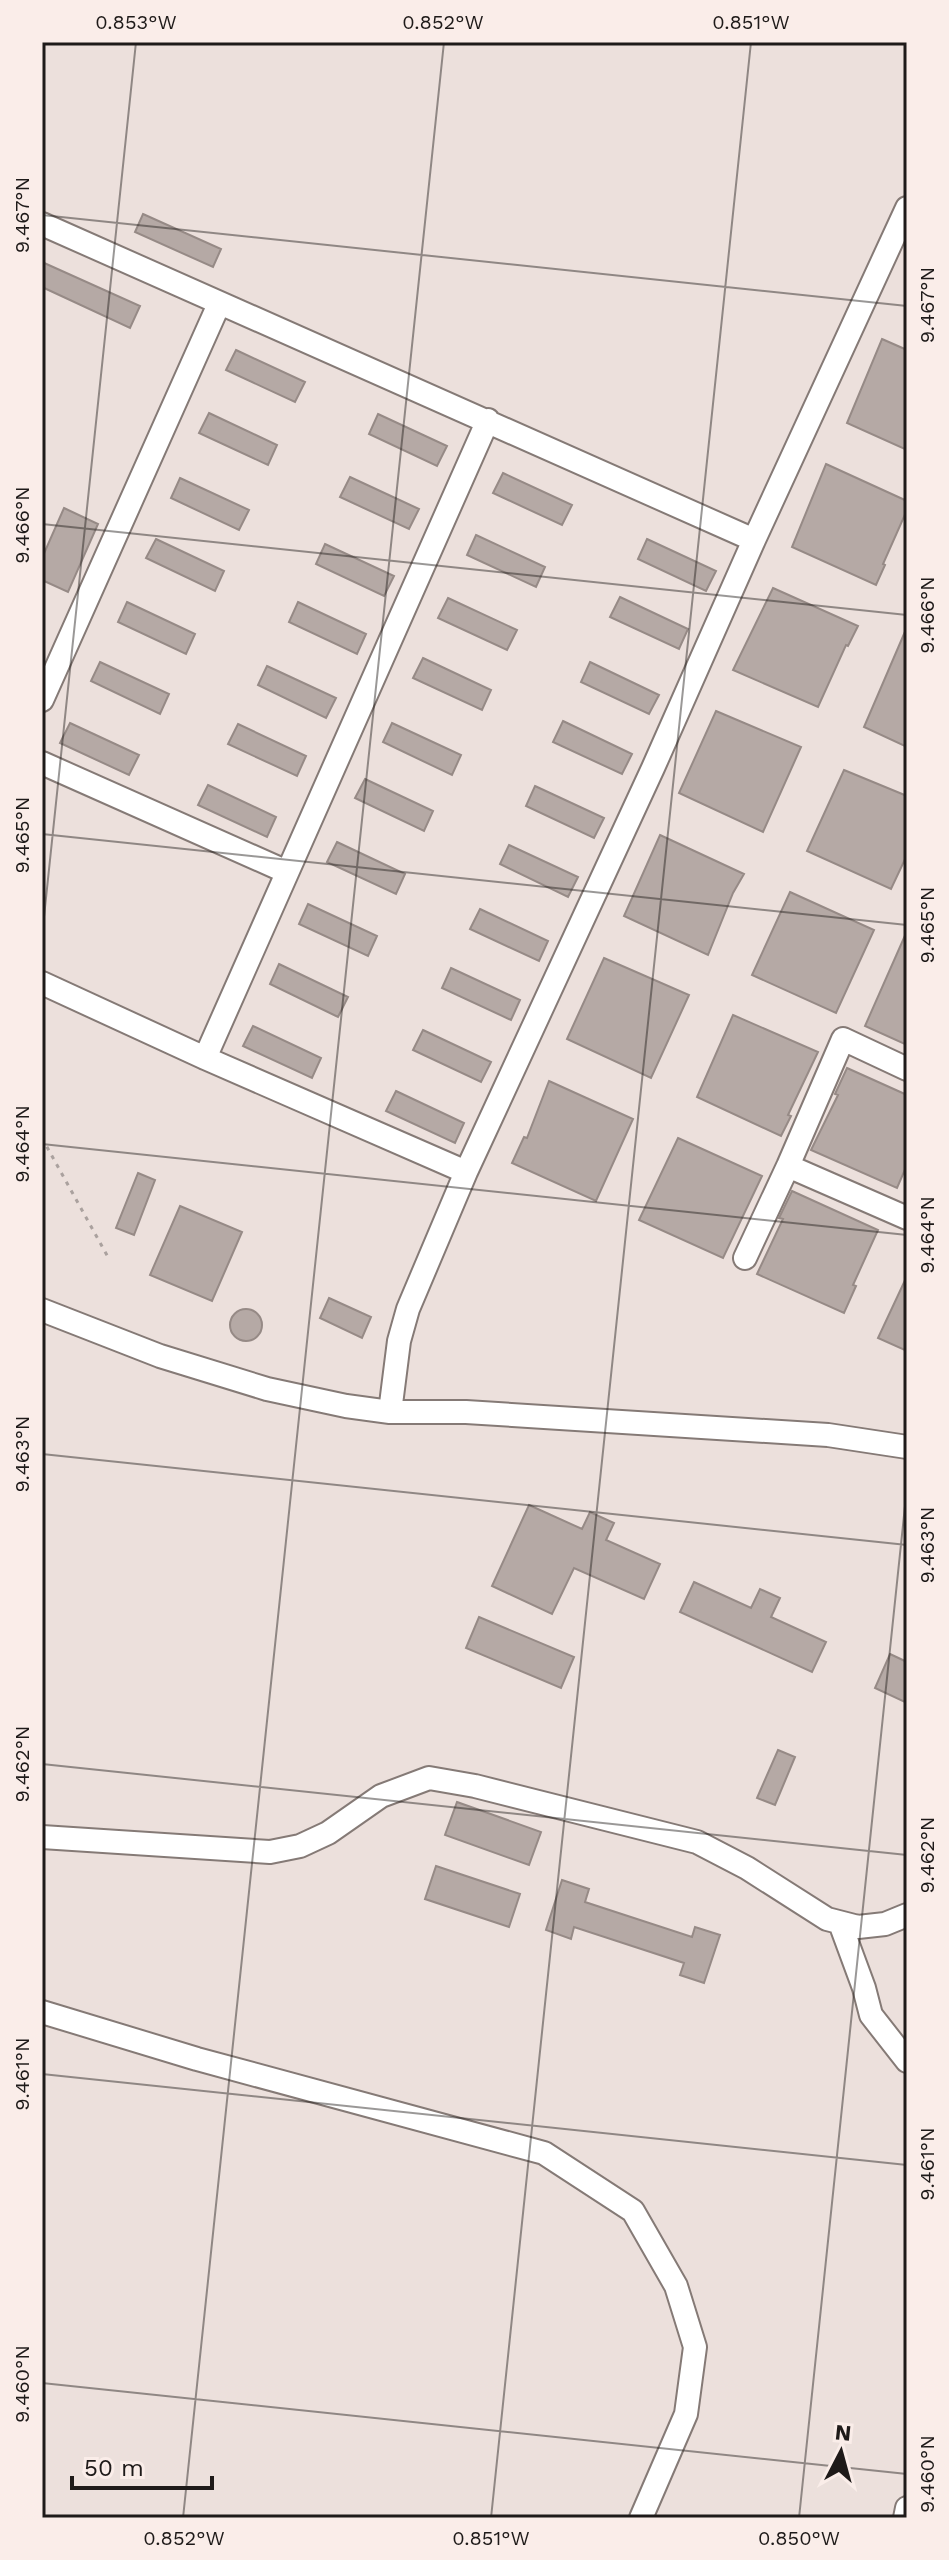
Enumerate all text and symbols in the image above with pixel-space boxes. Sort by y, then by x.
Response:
text: 0.853°W [95,10,177,34]
text: 0.852°W [402,10,484,34]
text: 0.851°W [712,10,790,34]
text: 9.467°N [10,177,34,253]
text: 9.467°N [915,267,939,343]
text: 9.466°N [10,486,34,564]
text: 9.466°N [915,576,939,654]
text: 9.465°N [10,796,34,874]
text: 9.465°N [915,886,939,964]
text: 9.464°N [10,1105,34,1183]
text: 9.464°N [915,1196,939,1274]
text: 9.463°N [10,1415,34,1493]
text: 9.463°N [915,1506,939,1584]
text: 9.462°N [10,1725,34,1803]
text: 9.462°N [915,1816,939,1894]
text: 9.461°N [10,2037,34,2111]
text: 9.461°N [915,2127,939,2201]
text: 9.460°N [10,2345,34,2423]
north arrow [801,2412,881,2492]
text: N [834,2419,852,2446]
text: 9.460°N [915,2435,939,2513]
scale bar [72,2440,212,2490]
text: 50 m [84,2454,144,2482]
text: 0.852°W [143,2526,225,2550]
text: 0.851°W [452,2526,530,2550]
text: 0.850°W [758,2526,840,2550]

